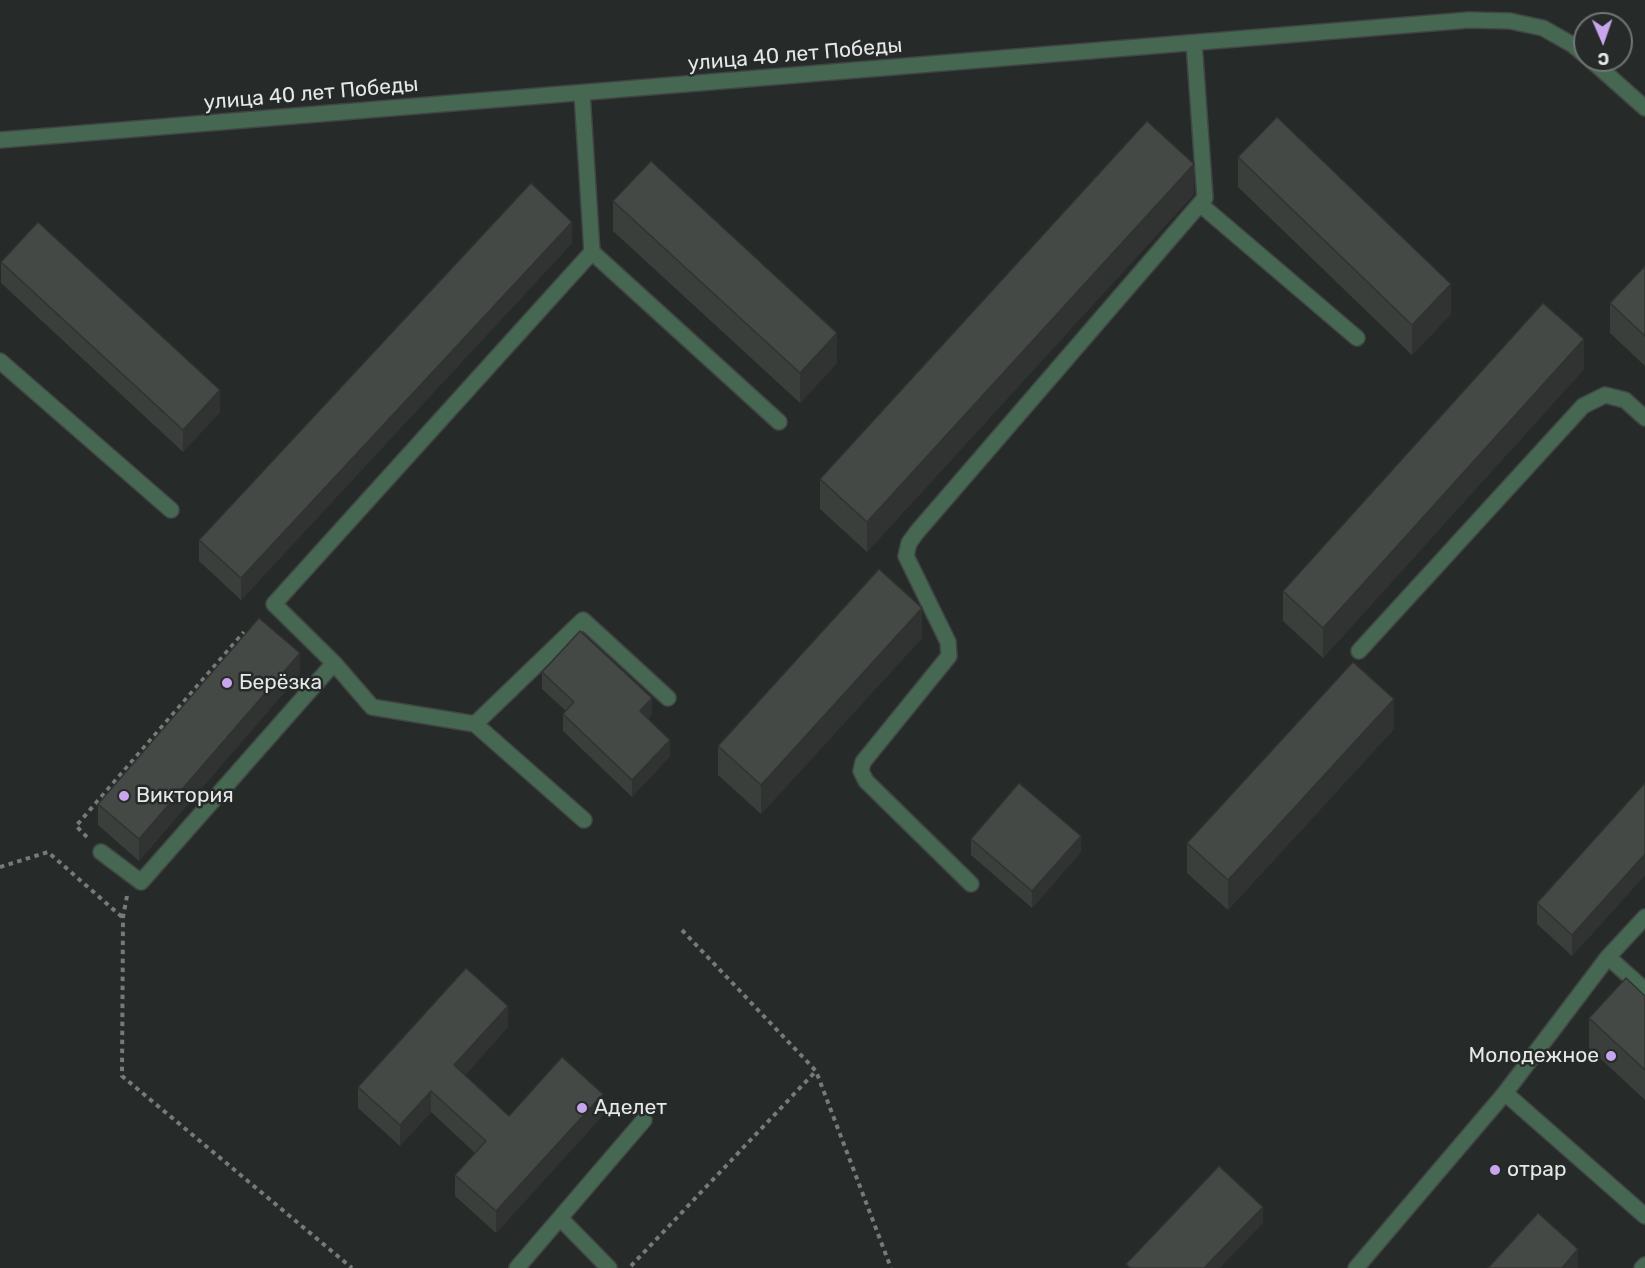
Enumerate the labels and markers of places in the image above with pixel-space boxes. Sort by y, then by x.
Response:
place label: Берёзка [239,670,322,696]
marker: Берёзка [220,676,234,690]
place label: Виктория [136,783,234,809]
marker: Виктория [117,789,131,803]
place label: Молодежное [1468,1043,1599,1069]
marker: Молодежное [1604,1049,1618,1063]
place label: Аделет [594,1095,667,1121]
marker: Аделет [575,1101,589,1115]
place label: отрар [1507,1157,1566,1183]
marker: отрар [1488,1163,1502,1177]

